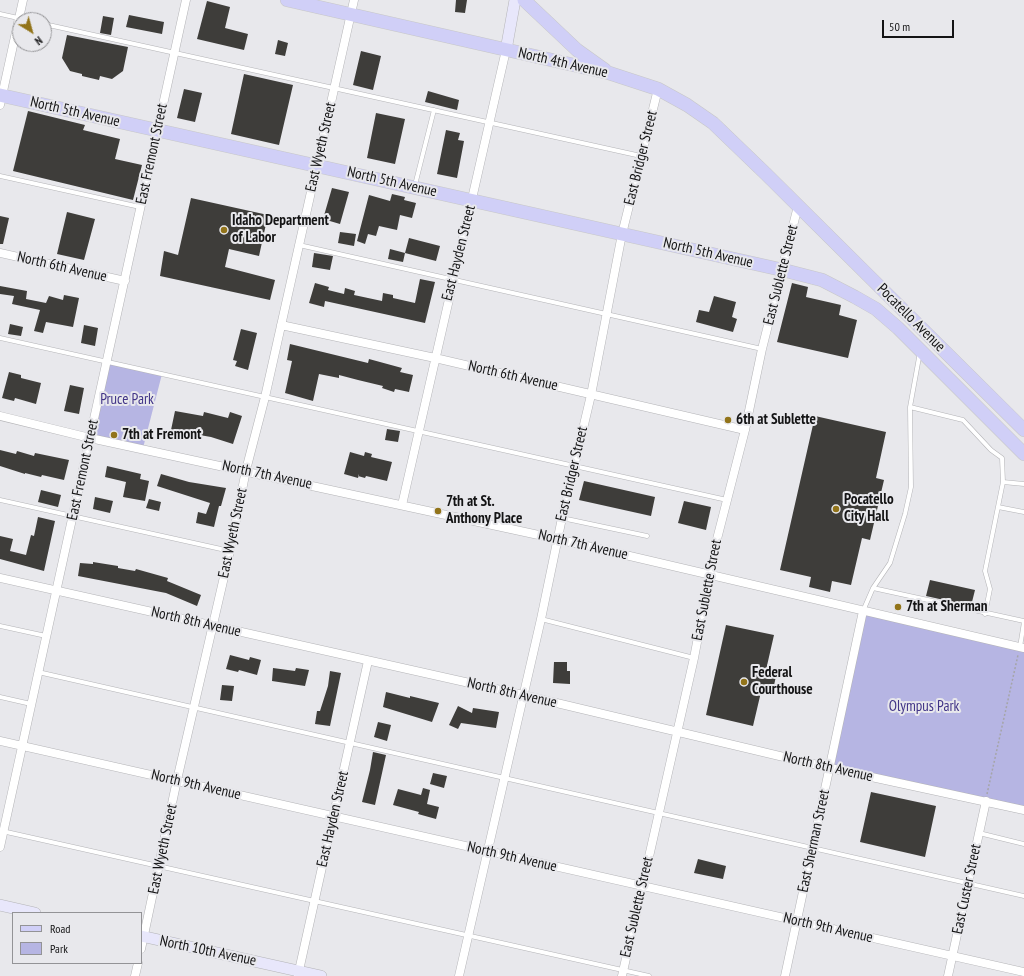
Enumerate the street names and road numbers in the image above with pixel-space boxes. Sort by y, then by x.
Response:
street label: North 4th Avenue [516,44,610,82]
street label: North 5th Avenue [28,93,122,131]
street label: East Wyeth Street [302,100,340,194]
street label: East Fremont Street [133,102,171,206]
street label: East Bridger Street [621,109,661,207]
street label: North 5th Avenue [345,163,439,201]
street label: East Hayden Street [438,203,480,303]
street label: East Sublette Street [760,223,802,327]
street label: North 5th Avenue [661,234,755,272]
street label: North 6th Avenue [15,248,109,286]
street label: Pocatello Avenue [873,280,949,356]
street label: North 6th Avenue [466,357,560,395]
street label: East Fremont Street [64,418,102,522]
street label: East Bridger Street [552,425,592,523]
street label: North 7th Avenue [220,457,314,493]
street label: East Wyeth Street [215,486,251,580]
street label: North 7th Avenue [536,526,630,564]
street label: East Sublette Street [688,538,726,642]
street label: North 8th Avenue [149,603,243,641]
street label: North 8th Avenue [465,674,559,712]
street label: North 8th Avenue [781,748,875,786]
street label: North 9th Avenue [149,766,243,804]
street label: East Hayden Street [313,769,353,869]
street label: East Sherman Street [794,788,834,894]
street label: East Wyeth Street [145,802,181,896]
street label: North 9th Avenue [465,838,559,876]
street label: East Custer Street [949,842,985,936]
street label: East Sublette Street [617,855,657,959]
street label: North 9th Avenue [781,909,875,947]
street label: North 10th Avenue [158,932,258,970]

